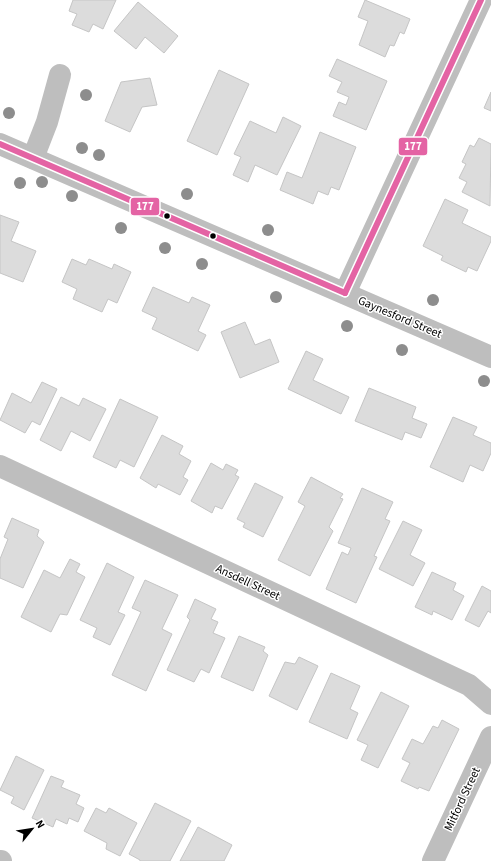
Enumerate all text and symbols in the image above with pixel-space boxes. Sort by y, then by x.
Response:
line badge: 177 [398,137,428,156]
text: 177 [404,139,422,154]
line badge: 177 [130,197,160,216]
text: 177 [136,199,154,214]
unlabelled marker [162,211,172,221]
unlabelled marker [208,231,218,241]
street label: Gaynesford Street [355,292,444,343]
street label: Ansdell Street [213,560,283,605]
street label: Mitford Street [440,764,485,834]
north arrow [12,809,52,849]
text: N [32,817,49,831]

